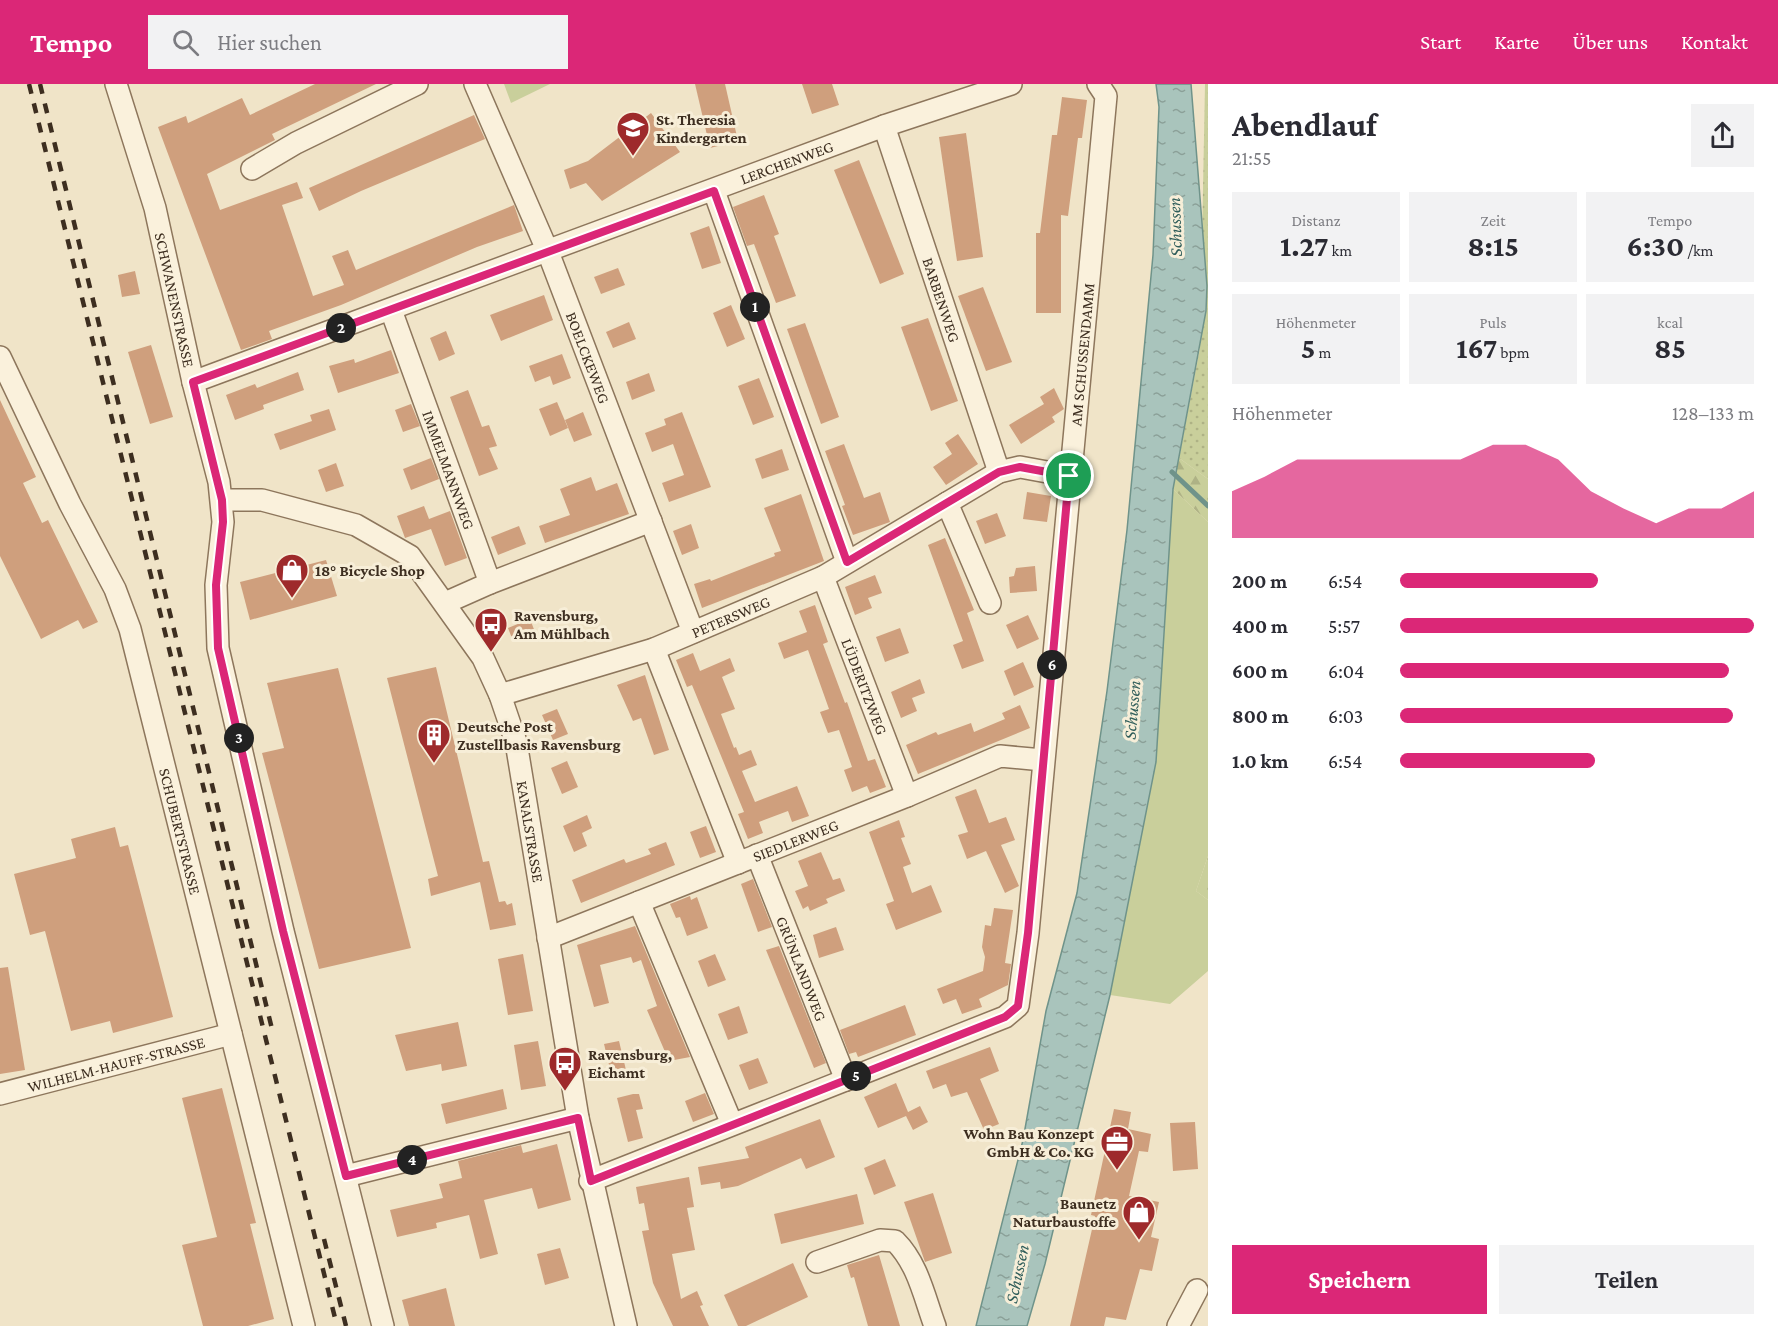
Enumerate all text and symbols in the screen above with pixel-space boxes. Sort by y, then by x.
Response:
search box [148,15,568,69]
icon: search [169,26,202,59]
text: Tempo [30,27,112,58]
text: Hier suchen [217,30,322,55]
text: Start [1420,30,1461,54]
text: Karte [1494,30,1539,54]
text: Über uns [1572,30,1648,54]
text: Kontakt [1681,30,1748,54]
button: share [1691,104,1754,167]
text: Abendlauf [1232,106,1377,143]
school or university icon: St. Theresia Kindergarten [615,110,651,157]
place label: St. Theresia Kindergarten [656,111,747,146]
street label: LERCHENWEG [738,137,835,187]
text: 21:55 [1232,147,1271,169]
water label: Schussen [1164,197,1186,257]
text: Distanz [1291,212,1341,229]
text: Zeit [1481,212,1505,229]
text: Tempo [1648,212,1692,229]
text: 1.27 [1280,229,1329,262]
text: 8:15 [1467,229,1519,262]
text: 6:30 [1627,229,1684,262]
street label: SCHWANENSTRASSE [152,231,198,369]
text: km [1329,242,1352,259]
text: /km [1684,242,1713,259]
street label: BARBENWEG [920,255,964,344]
street label: AM SCHUSSENDAMM [1067,282,1097,427]
pin: 1 [740,292,770,322]
text: 1 [752,298,758,315]
street label: BOELCKEWEG [563,309,613,406]
pin: 2 [326,313,356,343]
text: Höhenmeter [1276,314,1356,331]
text: Puls [1480,314,1507,331]
text: kcal [1657,314,1683,331]
text: 2 [337,319,345,336]
text: 5 [1301,331,1315,364]
text: 167 [1456,331,1497,364]
text: 85 [1654,331,1686,364]
text: m [1315,344,1331,361]
text: bpm [1497,344,1530,361]
text: Höhenmeter [1232,402,1333,424]
text: 128–133 m [1672,402,1754,424]
street label: IMMELMANNWEG [420,408,478,531]
pin [1043,450,1094,501]
icon: arrive [1052,459,1085,492]
shop icon: 18° Bicycle Shop [274,552,310,599]
place label: 18° Bicycle Shop [315,562,425,579]
text: 200 m [1232,570,1287,592]
text: 6:54 [1328,570,1362,592]
street label: PETERSWEG [689,592,772,641]
bus stop icon: Ravensburg, Am Mühlbach [473,606,509,653]
place label: Ravensburg, Am Mühlbach [513,607,610,642]
text: 400 m [1232,615,1288,637]
text: 5:57 [1328,615,1360,637]
street label: LÜDERITZWEG [839,636,891,737]
pin: 6 [1037,650,1067,680]
text: 6 [1048,656,1056,673]
text: 600 m [1232,660,1288,682]
text: 6:04 [1328,660,1364,682]
water label: Schussen [1119,680,1145,740]
text: 800 m [1232,705,1289,727]
text: 6:03 [1328,705,1363,727]
building icon: Deutsche Post Zustellbasis Ravensburg [416,717,452,764]
place label: Deutsche Post Zustellbasis Ravensburg [457,718,621,753]
pin: 3 [224,723,254,753]
text: 3 [235,729,243,746]
text: 1.0 km [1232,750,1288,772]
text: 6:54 [1328,750,1362,772]
street label: SCHUBERTSTRASSE [157,766,204,896]
street label: KANALSTRASSE [514,779,548,884]
street label: SIEDLERWEG [750,816,840,865]
street label: GRÜNLANDWEG [774,914,830,1023]
street label: WILHELM-HAUFF-STRASSE [26,1033,207,1095]
bus stop icon: Ravensburg, Eichamt [547,1045,583,1092]
place label: Ravensburg, Eichamt [588,1046,672,1081]
pin: 5 [841,1061,871,1091]
text: 5 [852,1067,860,1084]
office icon: Wohn Bau Konzept GmbH & Co. KG [1099,1124,1135,1171]
place label: Wohn Bau Konzept GmbH & Co. KG [963,1125,1094,1160]
pin: 4 [397,1145,427,1175]
text: 4 [408,1151,416,1168]
shop icon: Baunetz Naturbaustoffe [1121,1194,1157,1241]
place label: Baunetz Naturbaustoffe [1013,1195,1117,1230]
water label: Schussen [1001,1243,1033,1305]
button: Speichern [1232,1245,1487,1314]
button: Teilen [1499,1245,1754,1314]

